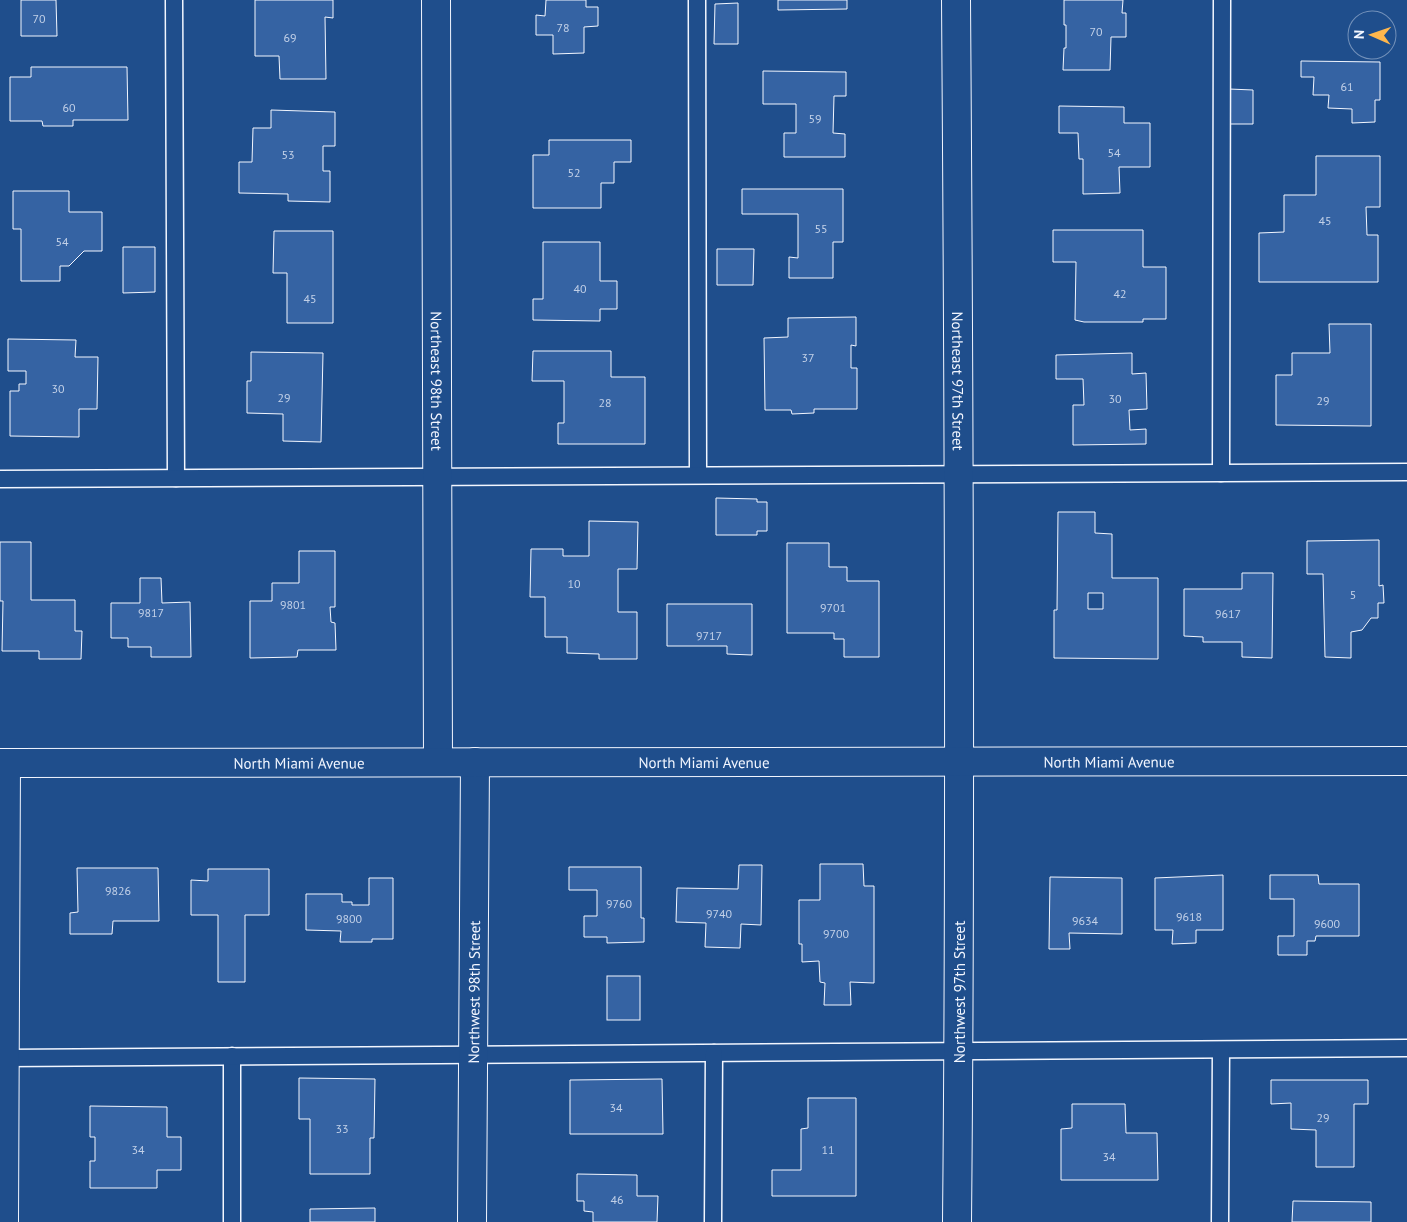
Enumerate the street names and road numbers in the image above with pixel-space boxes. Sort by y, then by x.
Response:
street label: Northeast 98th Street [427,311,447,451]
street label: Northeast 97th Street [949,311,968,451]
street label: North Miami Avenue [638,752,770,772]
street label: North Miami Avenue [1043,752,1175,771]
street label: North Miami Avenue [233,753,365,772]
street label: Northwest 98th Street [464,920,483,1064]
street label: Northwest 97th Street [950,921,969,1063]

